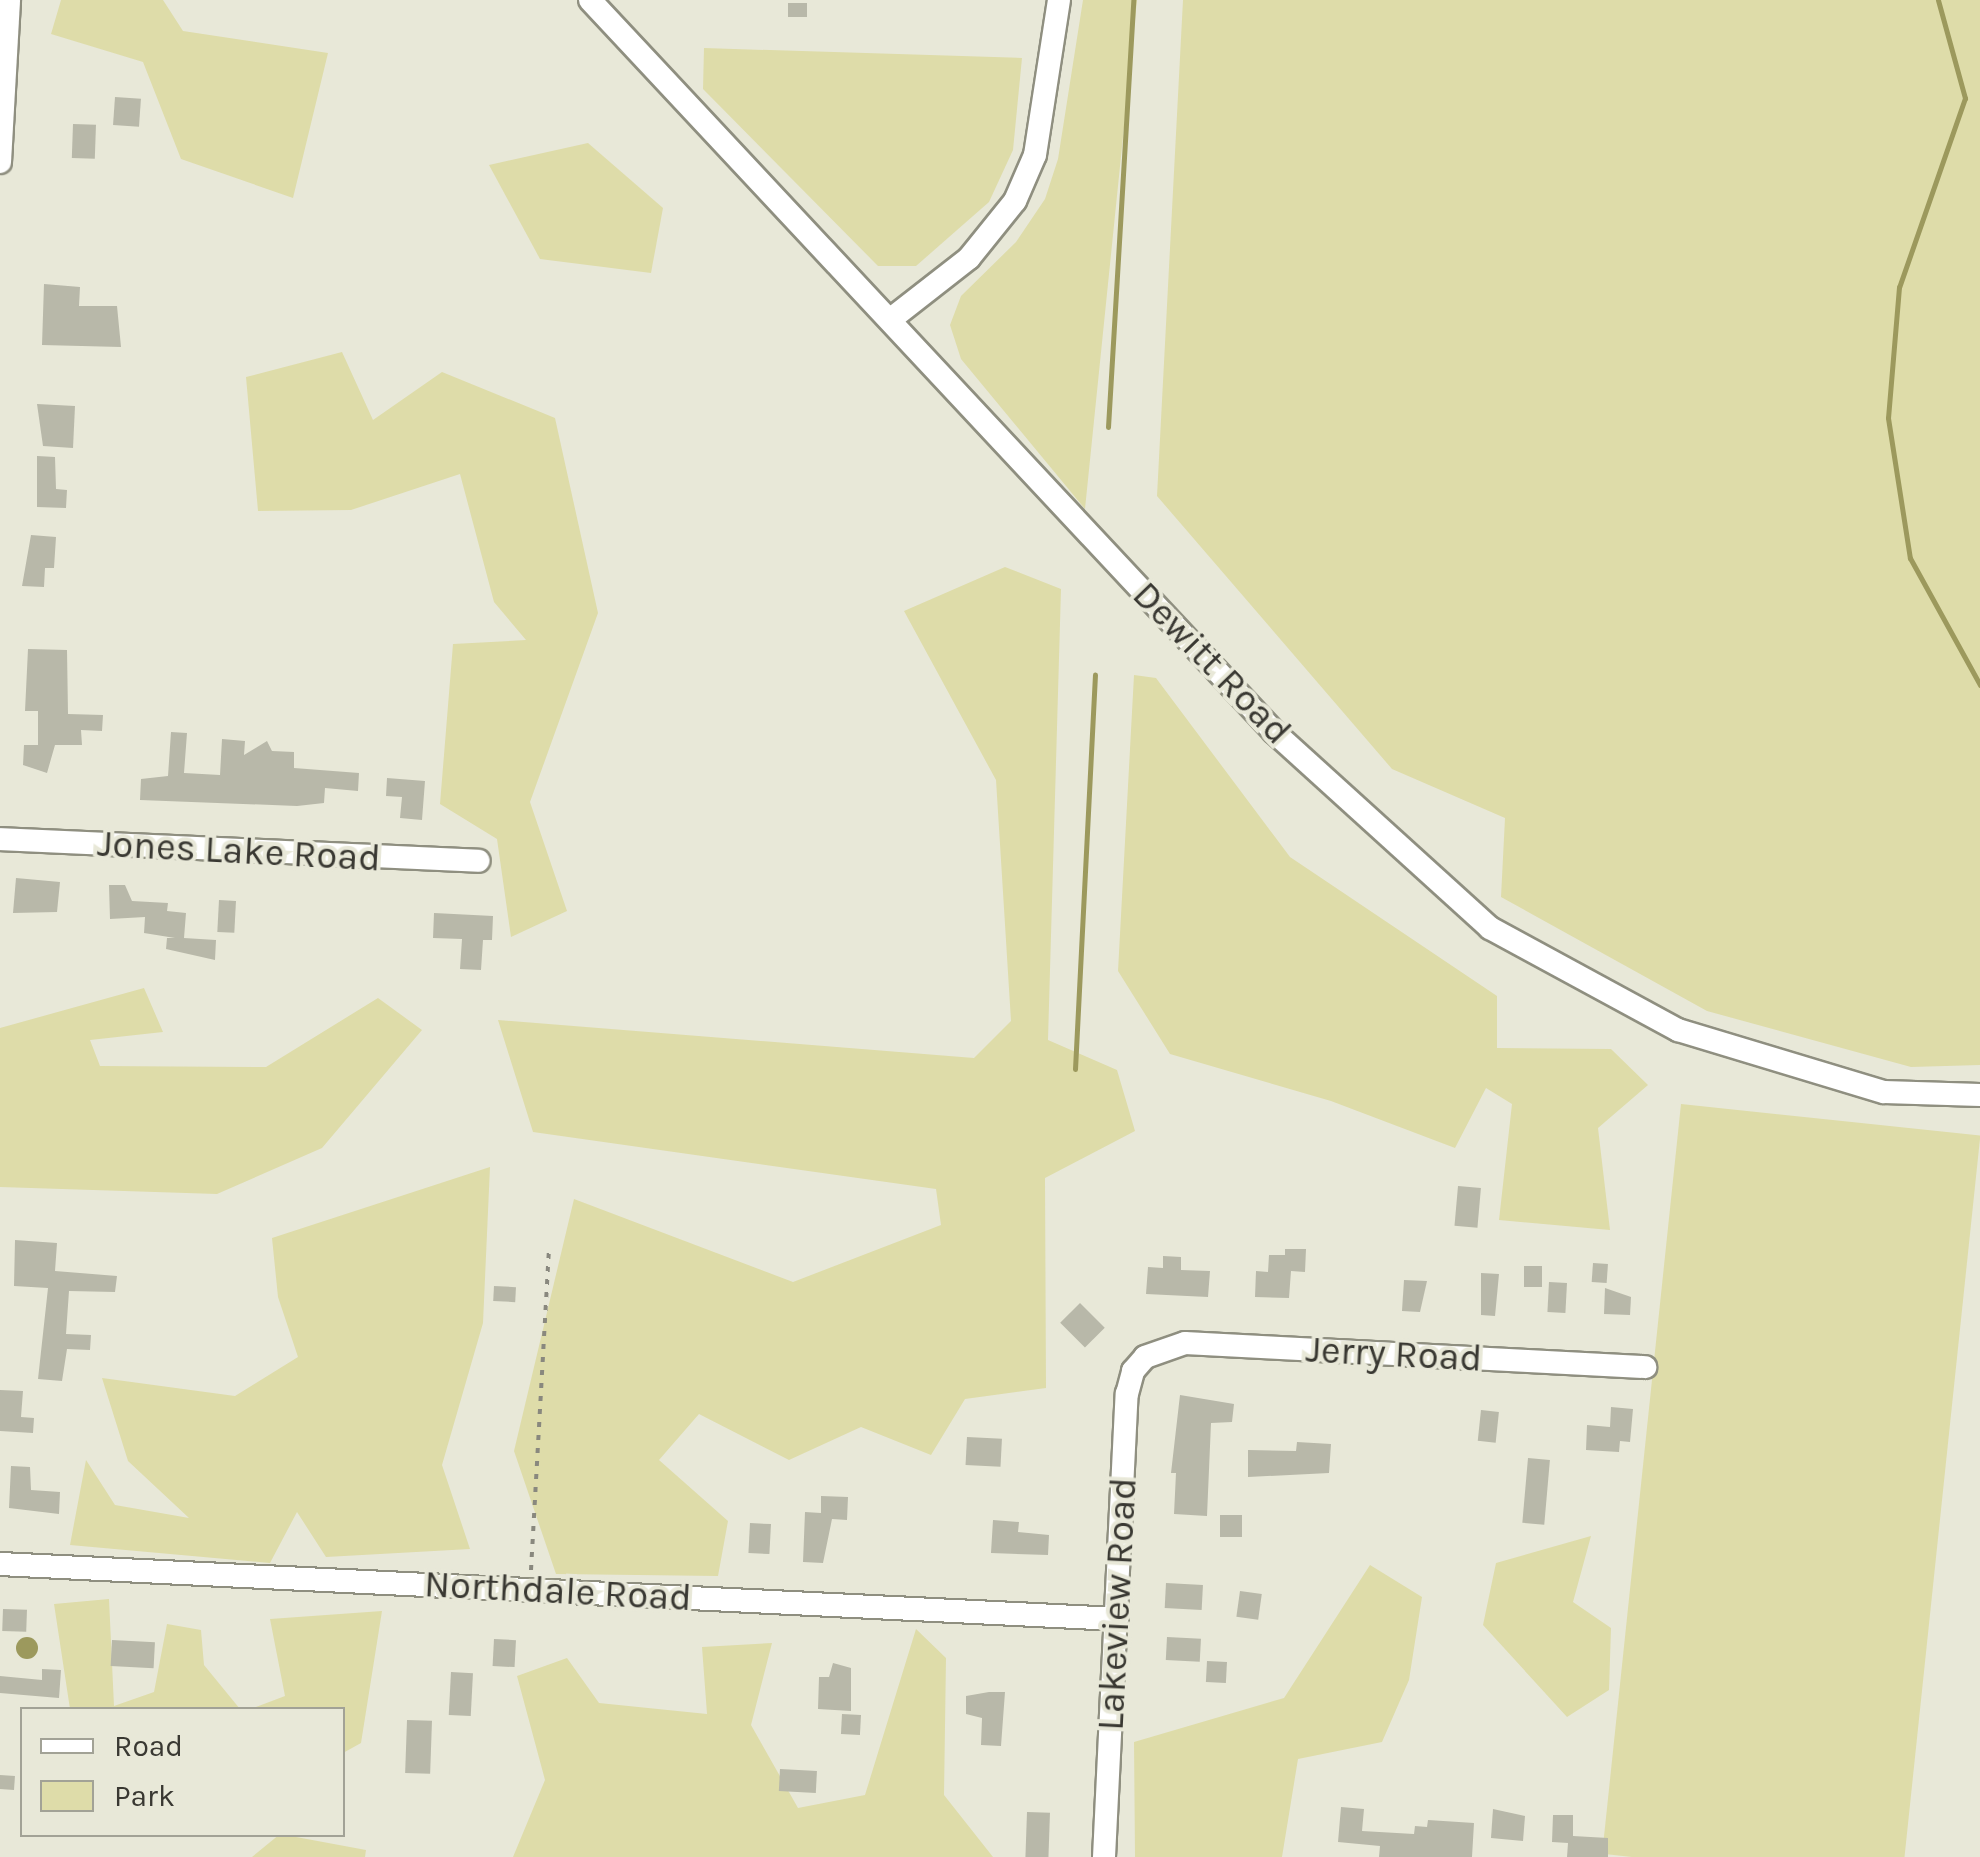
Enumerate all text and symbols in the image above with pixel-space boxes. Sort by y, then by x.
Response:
street label: Dewitt Road [1123,572,1301,754]
street label: Jones Lake Road [96,821,382,881]
street label: Jerry Road [1305,1327,1483,1381]
street label: Lakeview Road [1088,1476,1146,1732]
street label: Northdale Road [423,1561,693,1621]
legend [20,1707,345,1837]
text: Road [114,1728,183,1764]
text: Park [114,1778,175,1814]

